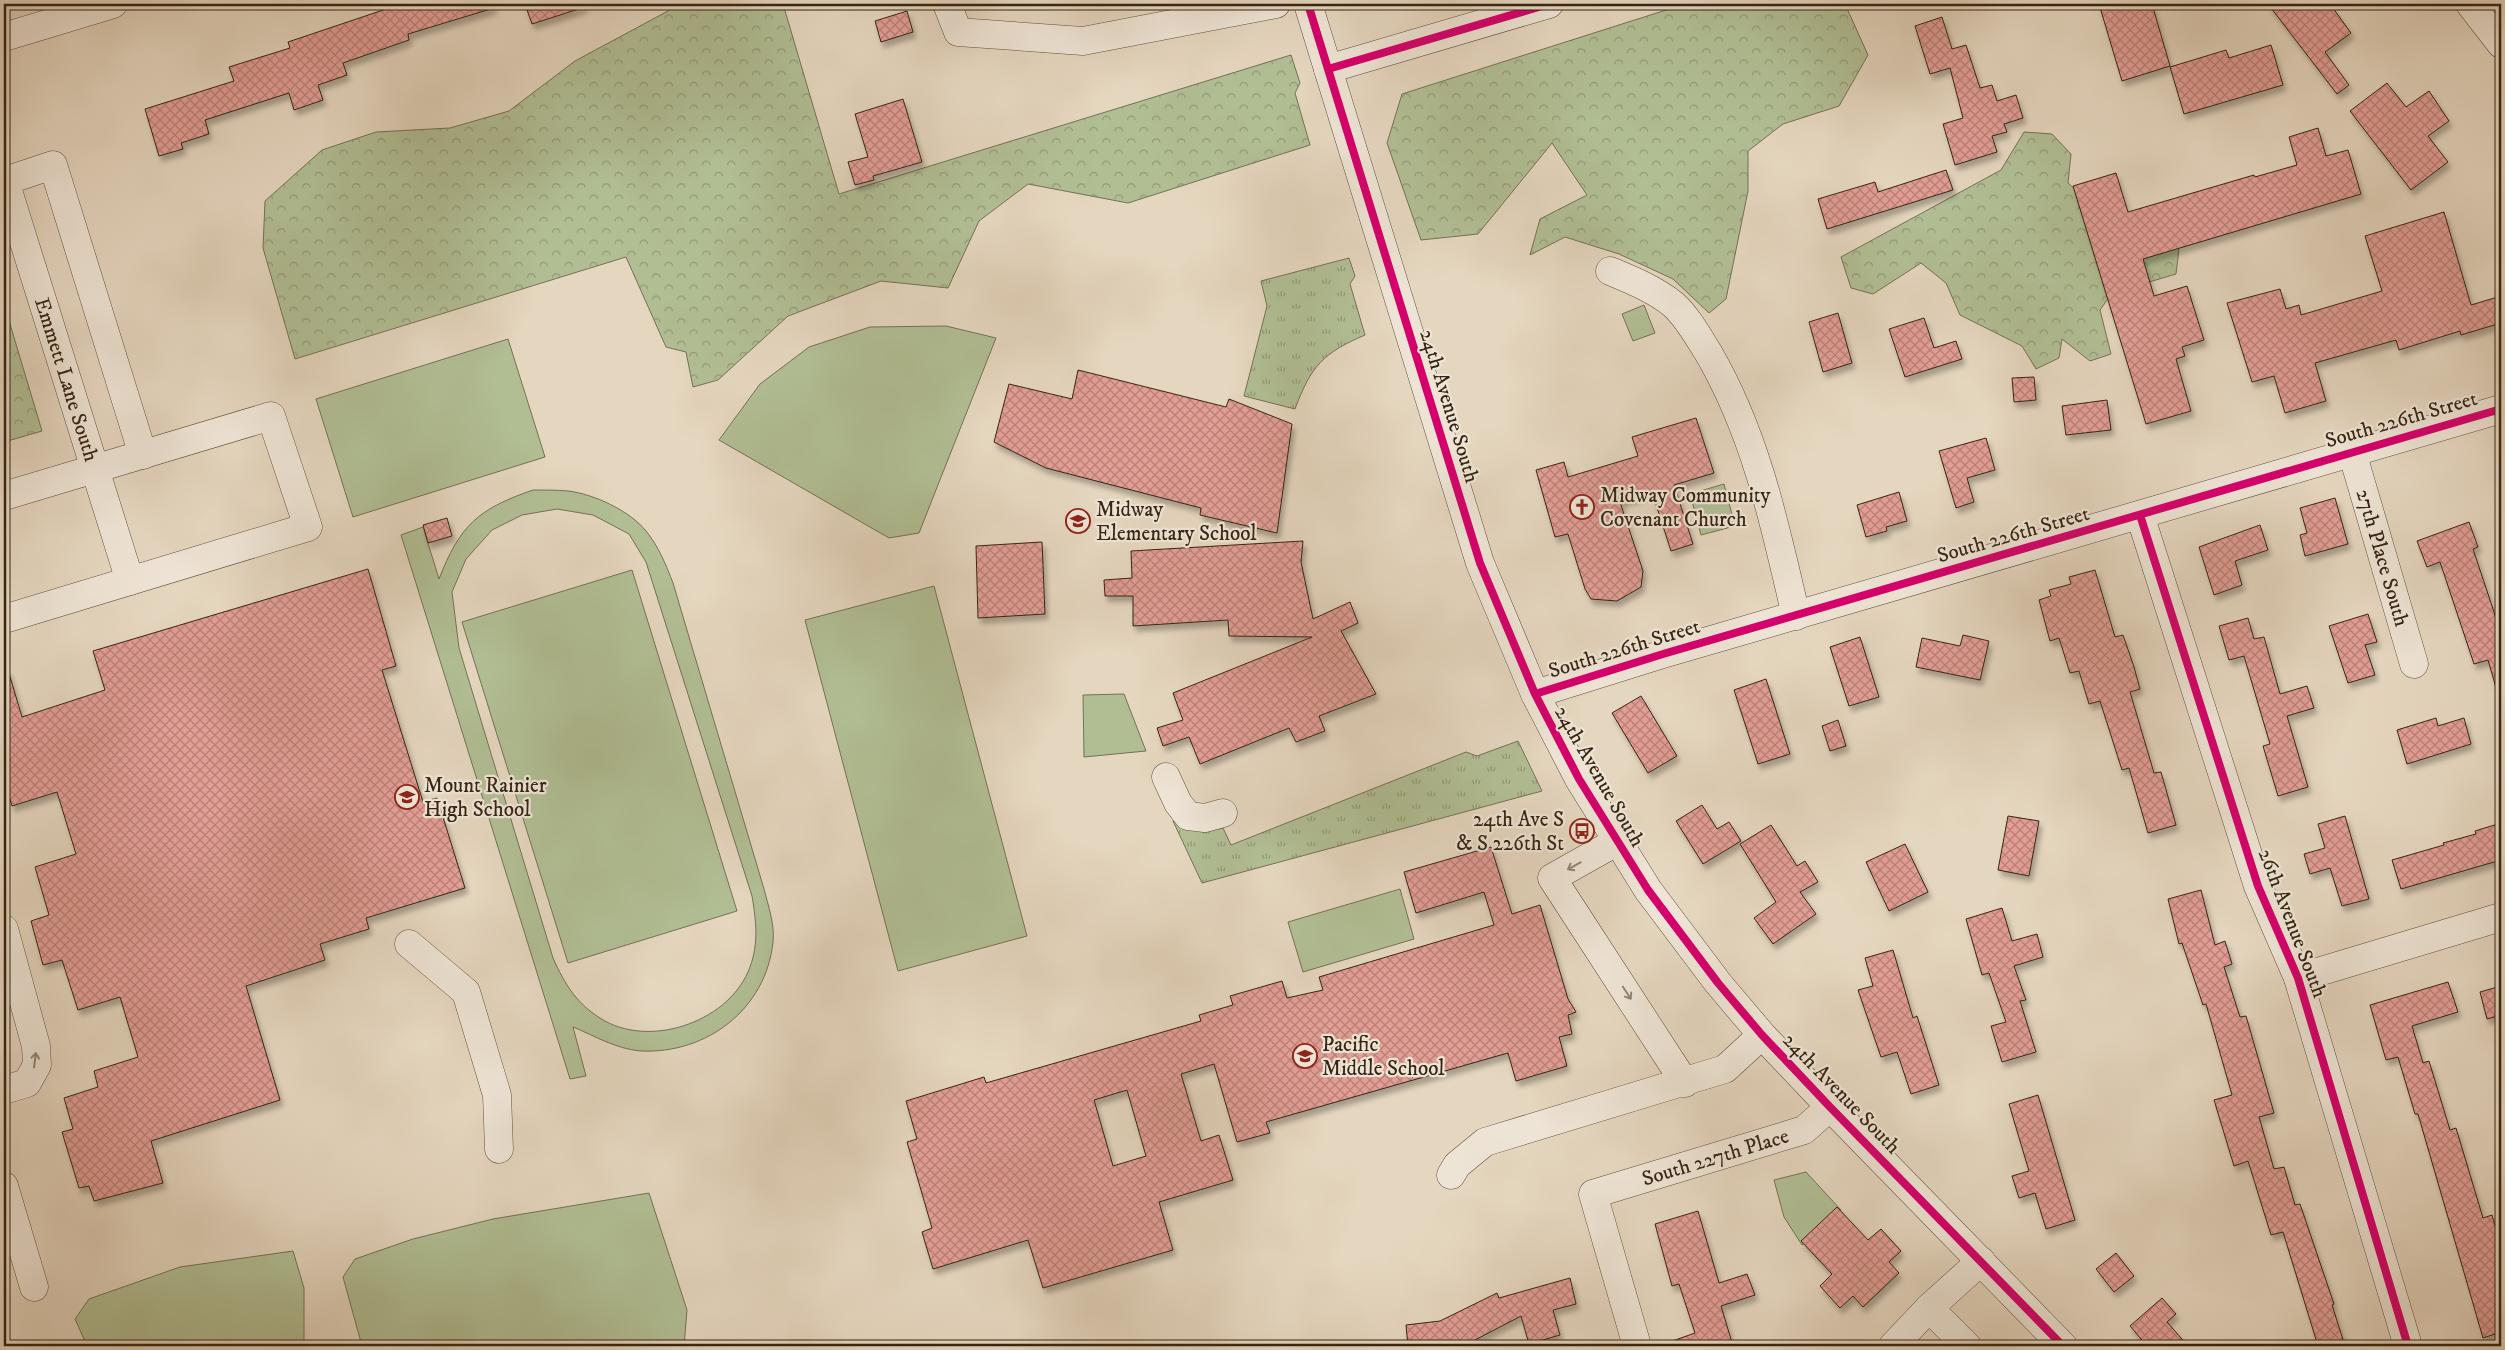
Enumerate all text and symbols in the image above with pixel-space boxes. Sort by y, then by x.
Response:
street label: Emmett Lane South [28,294,104,465]
street label: 24th Avenue South [1413,327,1485,486]
street label: South 226th Street [2322,386,2481,454]
place label: Midway Community Covenant Church [1600,483,1771,533]
street label: 27th Place South [2350,486,2414,630]
church icon: Midway Community Covenant Church [1569,494,1595,520]
place label: Midway Elementary School [1096,497,1257,547]
street label: South 226th Street [1934,501,2093,569]
school or university icon: Midway Elementary School [1065,508,1091,534]
street label: South 226th Street [1545,613,1703,684]
street label: 24th Avenue South [1548,701,1650,852]
place label: Mount Rainier High School [424,773,547,823]
school or university icon: Mount Rainier High School [394,784,420,810]
place label: 24th Ave S & S 226th St [1456,807,1564,857]
bus stop icon: 24th Ave S & S 226th St [1569,818,1595,844]
street label: 26th Avenue South [2252,845,2332,1002]
one-way arrow [1567,861,1581,871]
one-way arrow [1622,986,1632,1000]
street label: 24th Avenue South [1777,1028,1906,1160]
place label: Pacific Middle School [1322,1032,1445,1082]
school or university icon: Pacific Middle School [1292,1043,1318,1069]
one-way arrow [31,1053,40,1069]
street label: South 227th Place [1639,1123,1792,1192]

